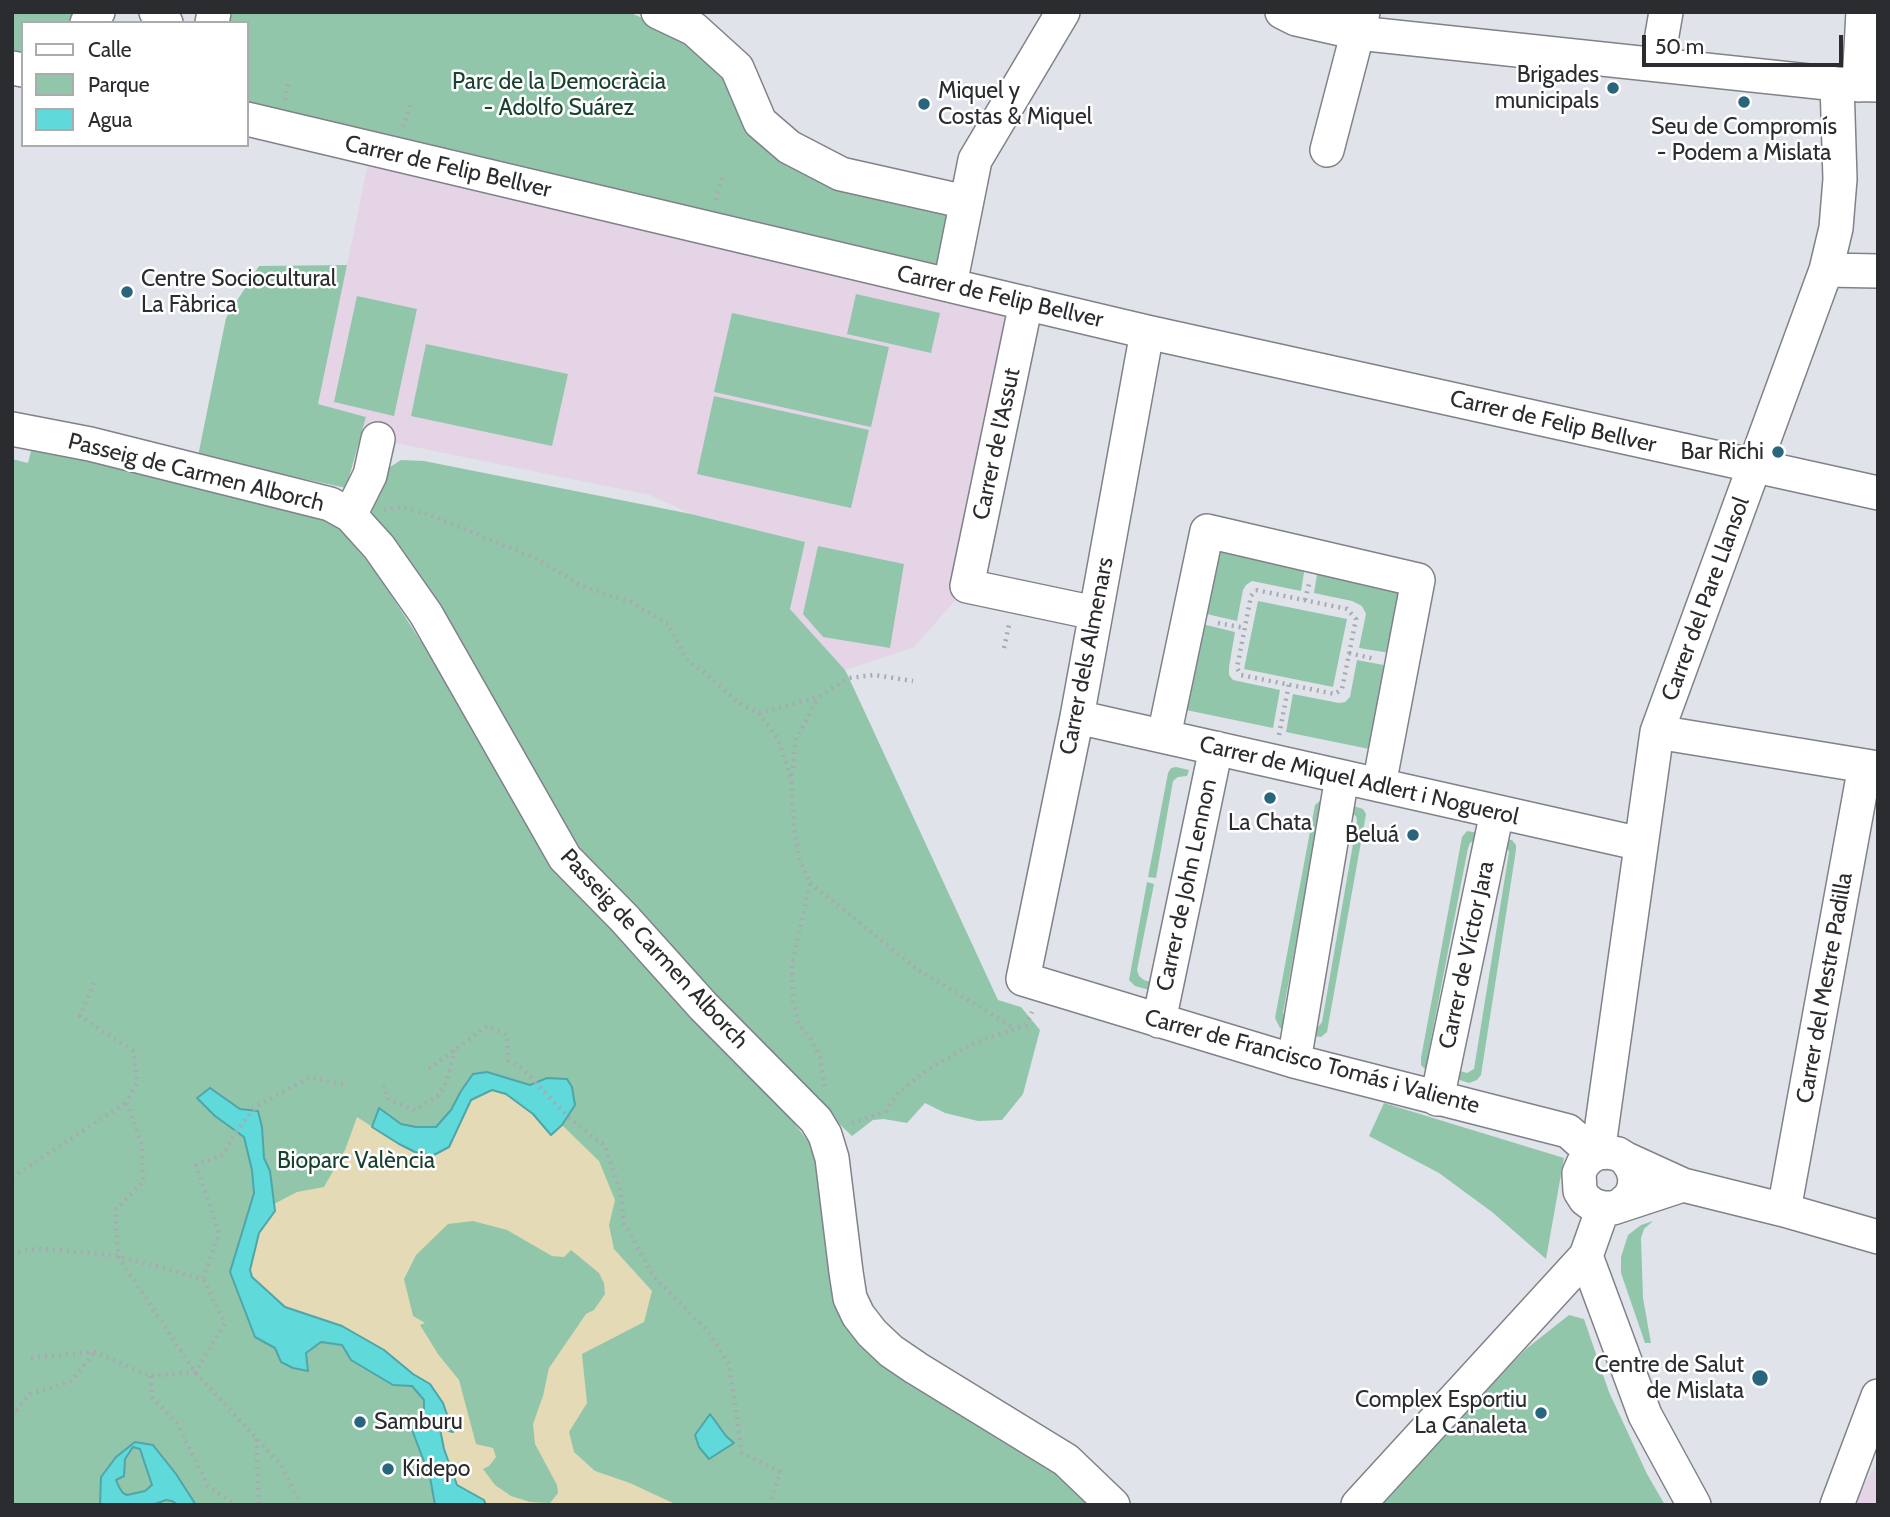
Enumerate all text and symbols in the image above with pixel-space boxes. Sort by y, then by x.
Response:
legend [21,21,248,147]
scale bar [1645,21,1846,65]
text: 50 m [1655,34,1704,59]
text: Calle [88,37,132,62]
place label: Brigades municipals [1495,61,1599,115]
park label: Parc de la Democràcia - Adolfo Suárez [452,68,666,122]
text: Parque [88,72,150,97]
place label: Miquel y Costas & Miquel [938,77,1092,131]
marker: Brigades municipals [1605,80,1621,96]
marker: Seu de Compromís - Podem a Mislata [1736,94,1752,110]
marker: Miquel y Costas & Miquel [916,96,932,112]
text: Agua [88,107,132,132]
place label: Seu de Compromís - Podem a Mislata [1651,113,1837,167]
street label: Carrer de Felip Bellver [342,130,554,204]
street label: Carrer de Felip Bellver [894,260,1106,334]
place label: Centre Sociocultural La Fàbrica [141,265,336,319]
marker: Centre Sociocultural La Fàbrica [119,284,135,300]
street label: Carrer de l'Assut [967,366,1027,522]
street label: Carrer de Felip Bellver [1447,385,1659,459]
street label: Passeig de Carmen Alborch [65,428,327,518]
place label: Bar Richi [1680,438,1764,466]
marker: Bar Richi [1770,444,1786,460]
street label: Carrer del Pare Llansol [1656,493,1756,705]
street label: Carrer dels Almenars [1054,555,1120,757]
street label: Carrer de Miquel Adlert i Noguerol [1197,731,1521,831]
street label: Carrer de John Lennon [1151,776,1223,994]
marker: La Chata [1262,790,1278,806]
place label: La Chata [1228,809,1312,837]
place label: Beluá [1345,821,1399,849]
marker: Beluá [1405,827,1421,843]
street label: Passeig de Carmen Alborch [554,843,754,1055]
street label: Carrer de Víctor Jara [1434,859,1500,1051]
street label: Carrer del Mestre Padilla [1791,871,1859,1105]
street label: Carrer de Francisco Tomás i Valiente [1141,1004,1483,1120]
park label: Bioparc València [277,1147,435,1175]
place label: Centre de Salut de Mislata [1595,1351,1744,1405]
marker: Centre de Salut de Mislata [1750,1368,1770,1388]
place label: Complex Esportiu La Canaleta [1355,1386,1527,1440]
marker: Complex Esportiu La Canaleta [1533,1405,1549,1421]
place label: Samburu [374,1408,463,1436]
marker: Samburu [352,1414,368,1430]
place label: Kidepo [402,1455,470,1483]
marker: Kidepo [380,1461,396,1477]

